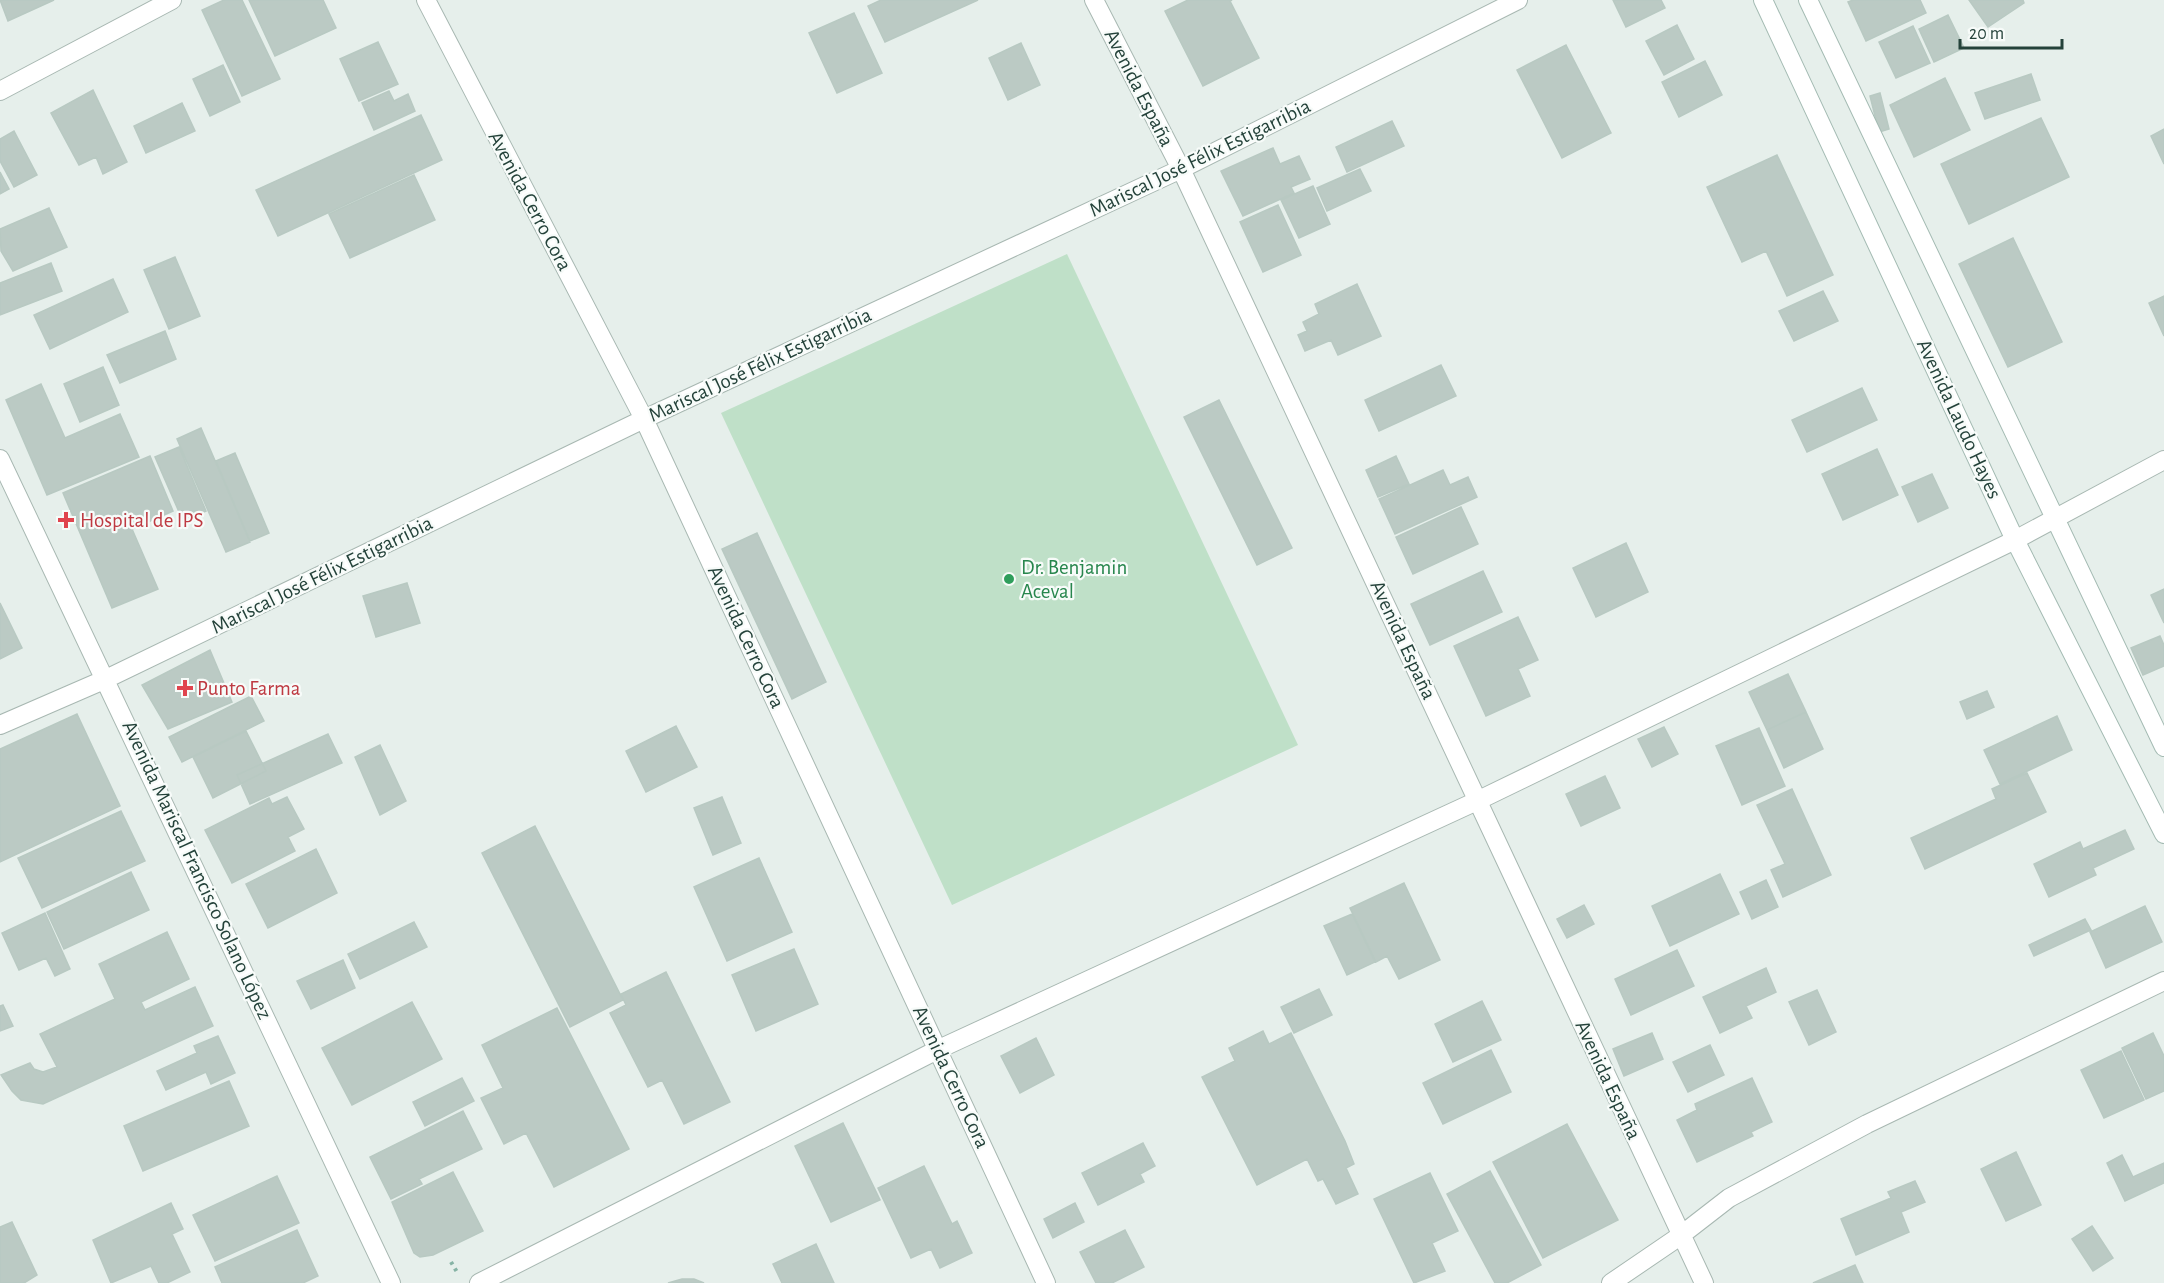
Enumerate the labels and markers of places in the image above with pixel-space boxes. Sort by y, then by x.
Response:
place label: Hospital de IPS [80,510,203,531]
marker: Hospital de IPS [57,511,75,529]
place label: Dr. Benjamin Aceval [1021,557,1127,602]
marker: Dr. Benjamin Aceval [1002,572,1016,586]
place label: Punto Farma [197,678,301,699]
marker: Punto Farma [178,681,192,695]

